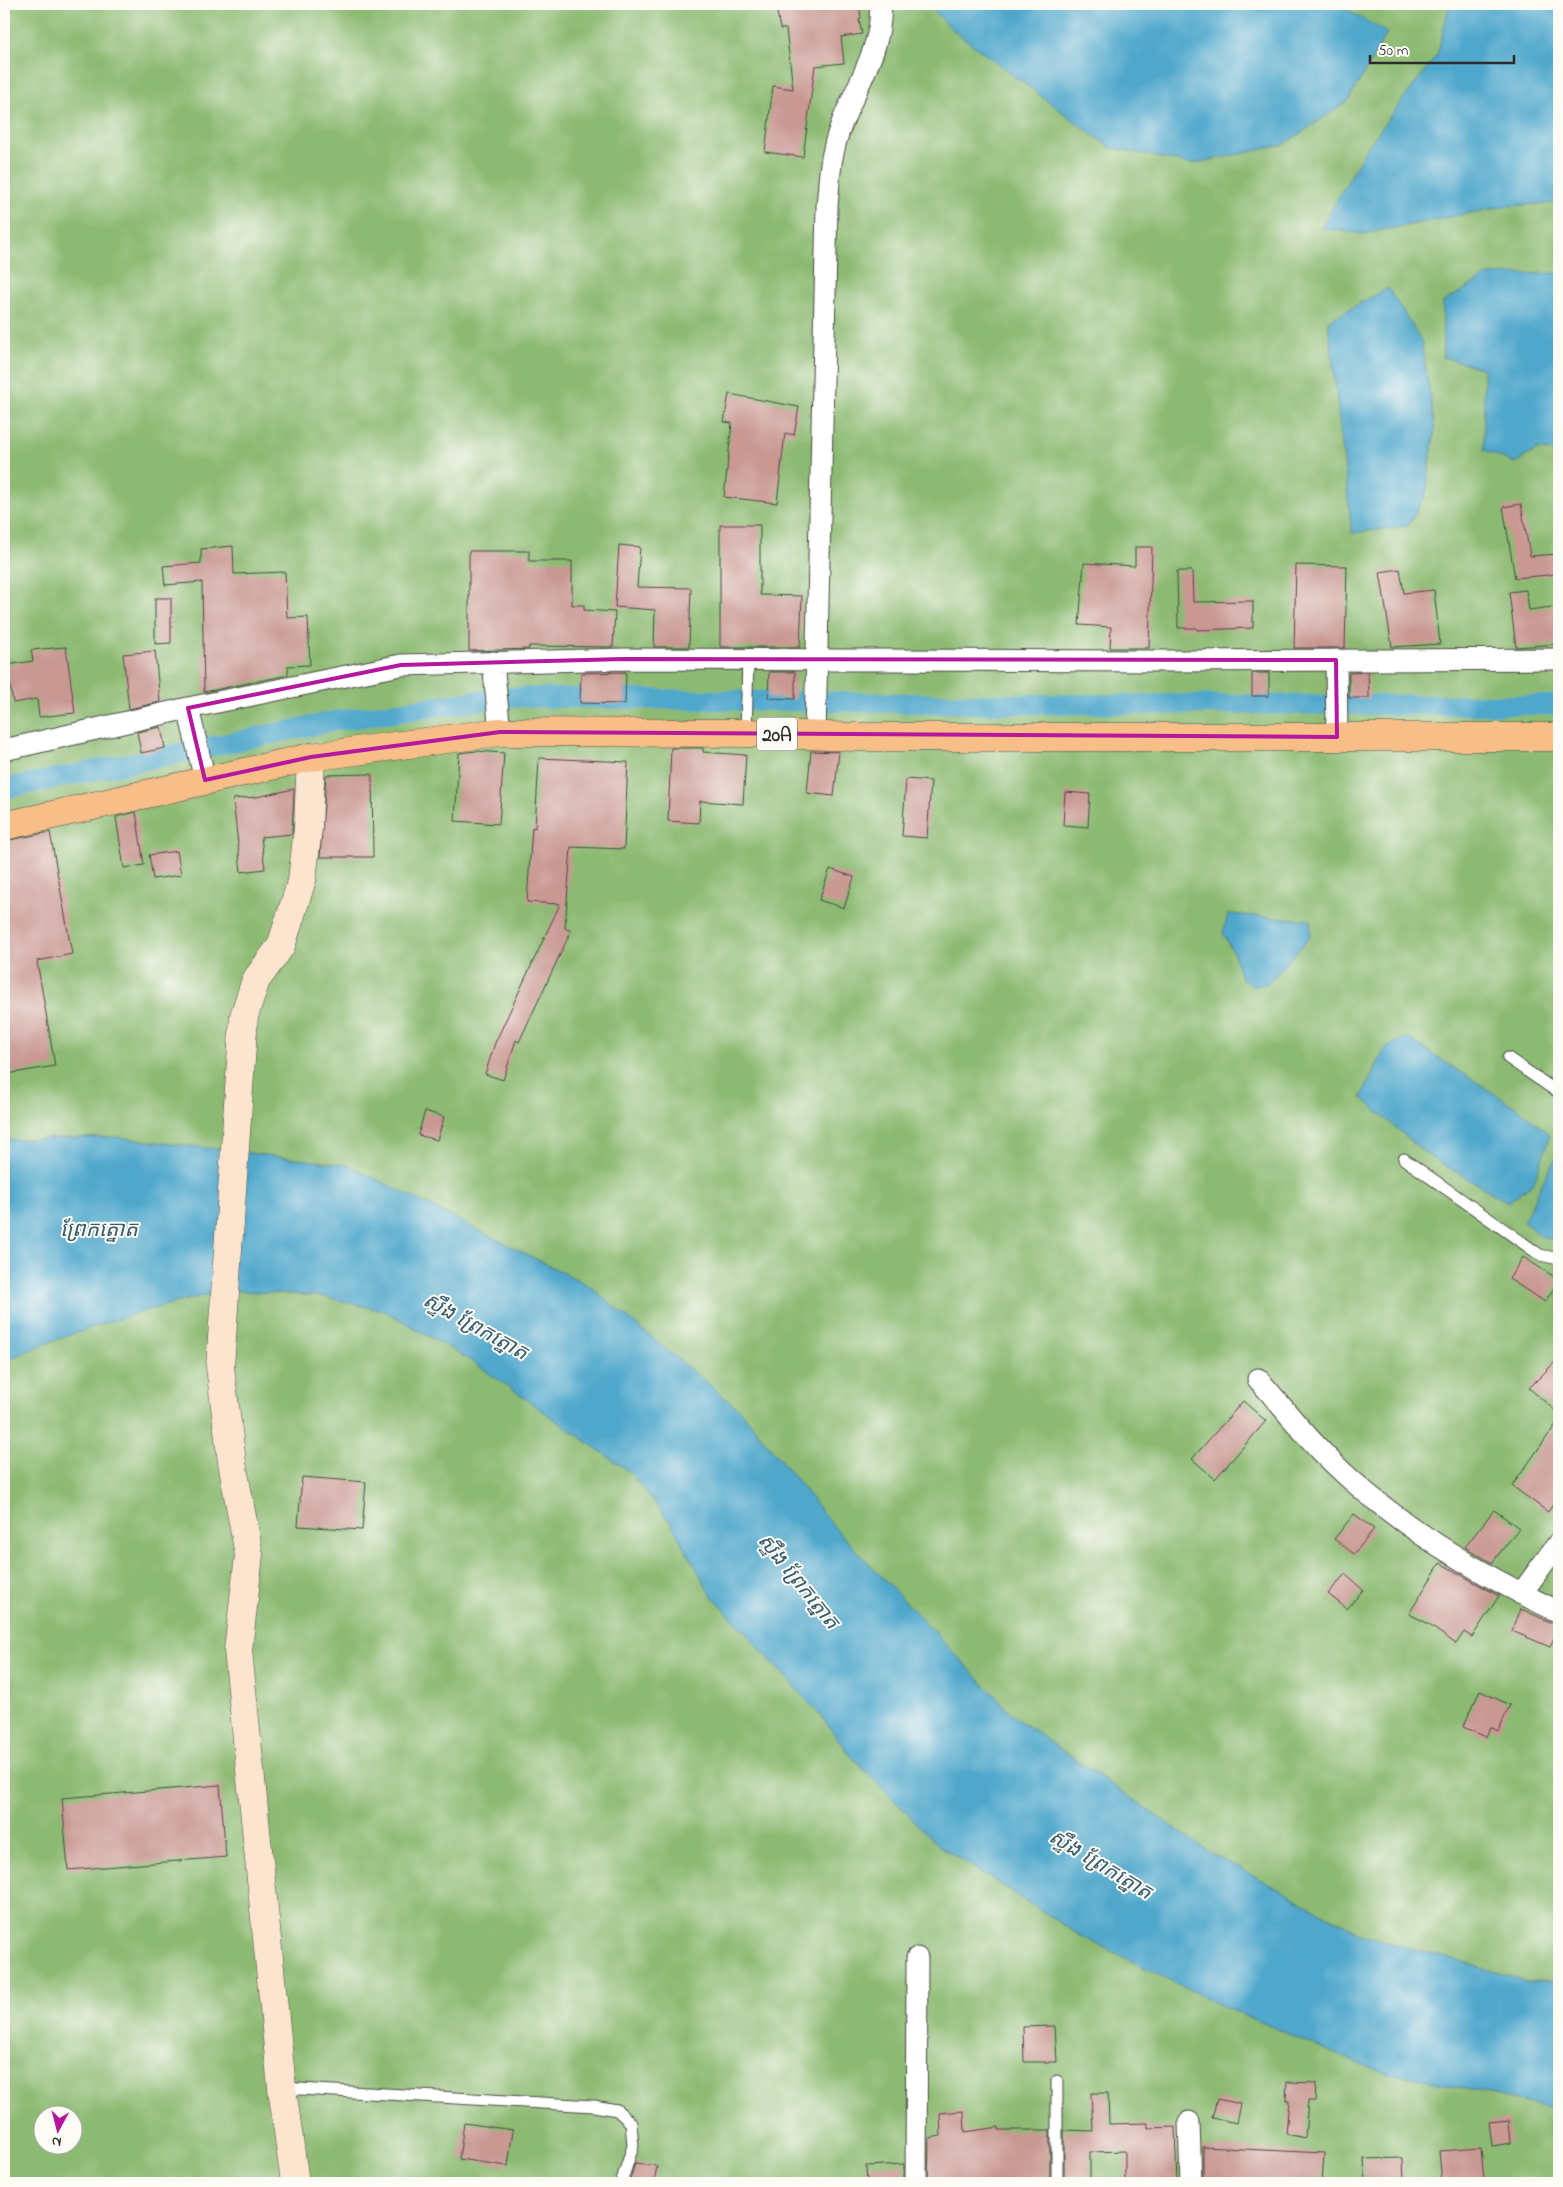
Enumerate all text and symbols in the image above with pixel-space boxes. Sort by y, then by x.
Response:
scale bar [1370,32,1514,64]
text: 50 m [1378,40,1409,62]
road number: 20A [757,718,797,751]
water label: ព្រែកត្នោត [60,1216,139,1246]
water label: ស្ទឹង ព្រែកត្នោត [417,1287,534,1370]
water label: ស្ទឹង ព្រែកត្នោត [749,1528,847,1638]
water label: ស្ទឹង ព្រែកត្នោត [1043,1823,1159,1909]
north arrow [32,2104,82,2154]
text: N [51,2130,63,2152]

